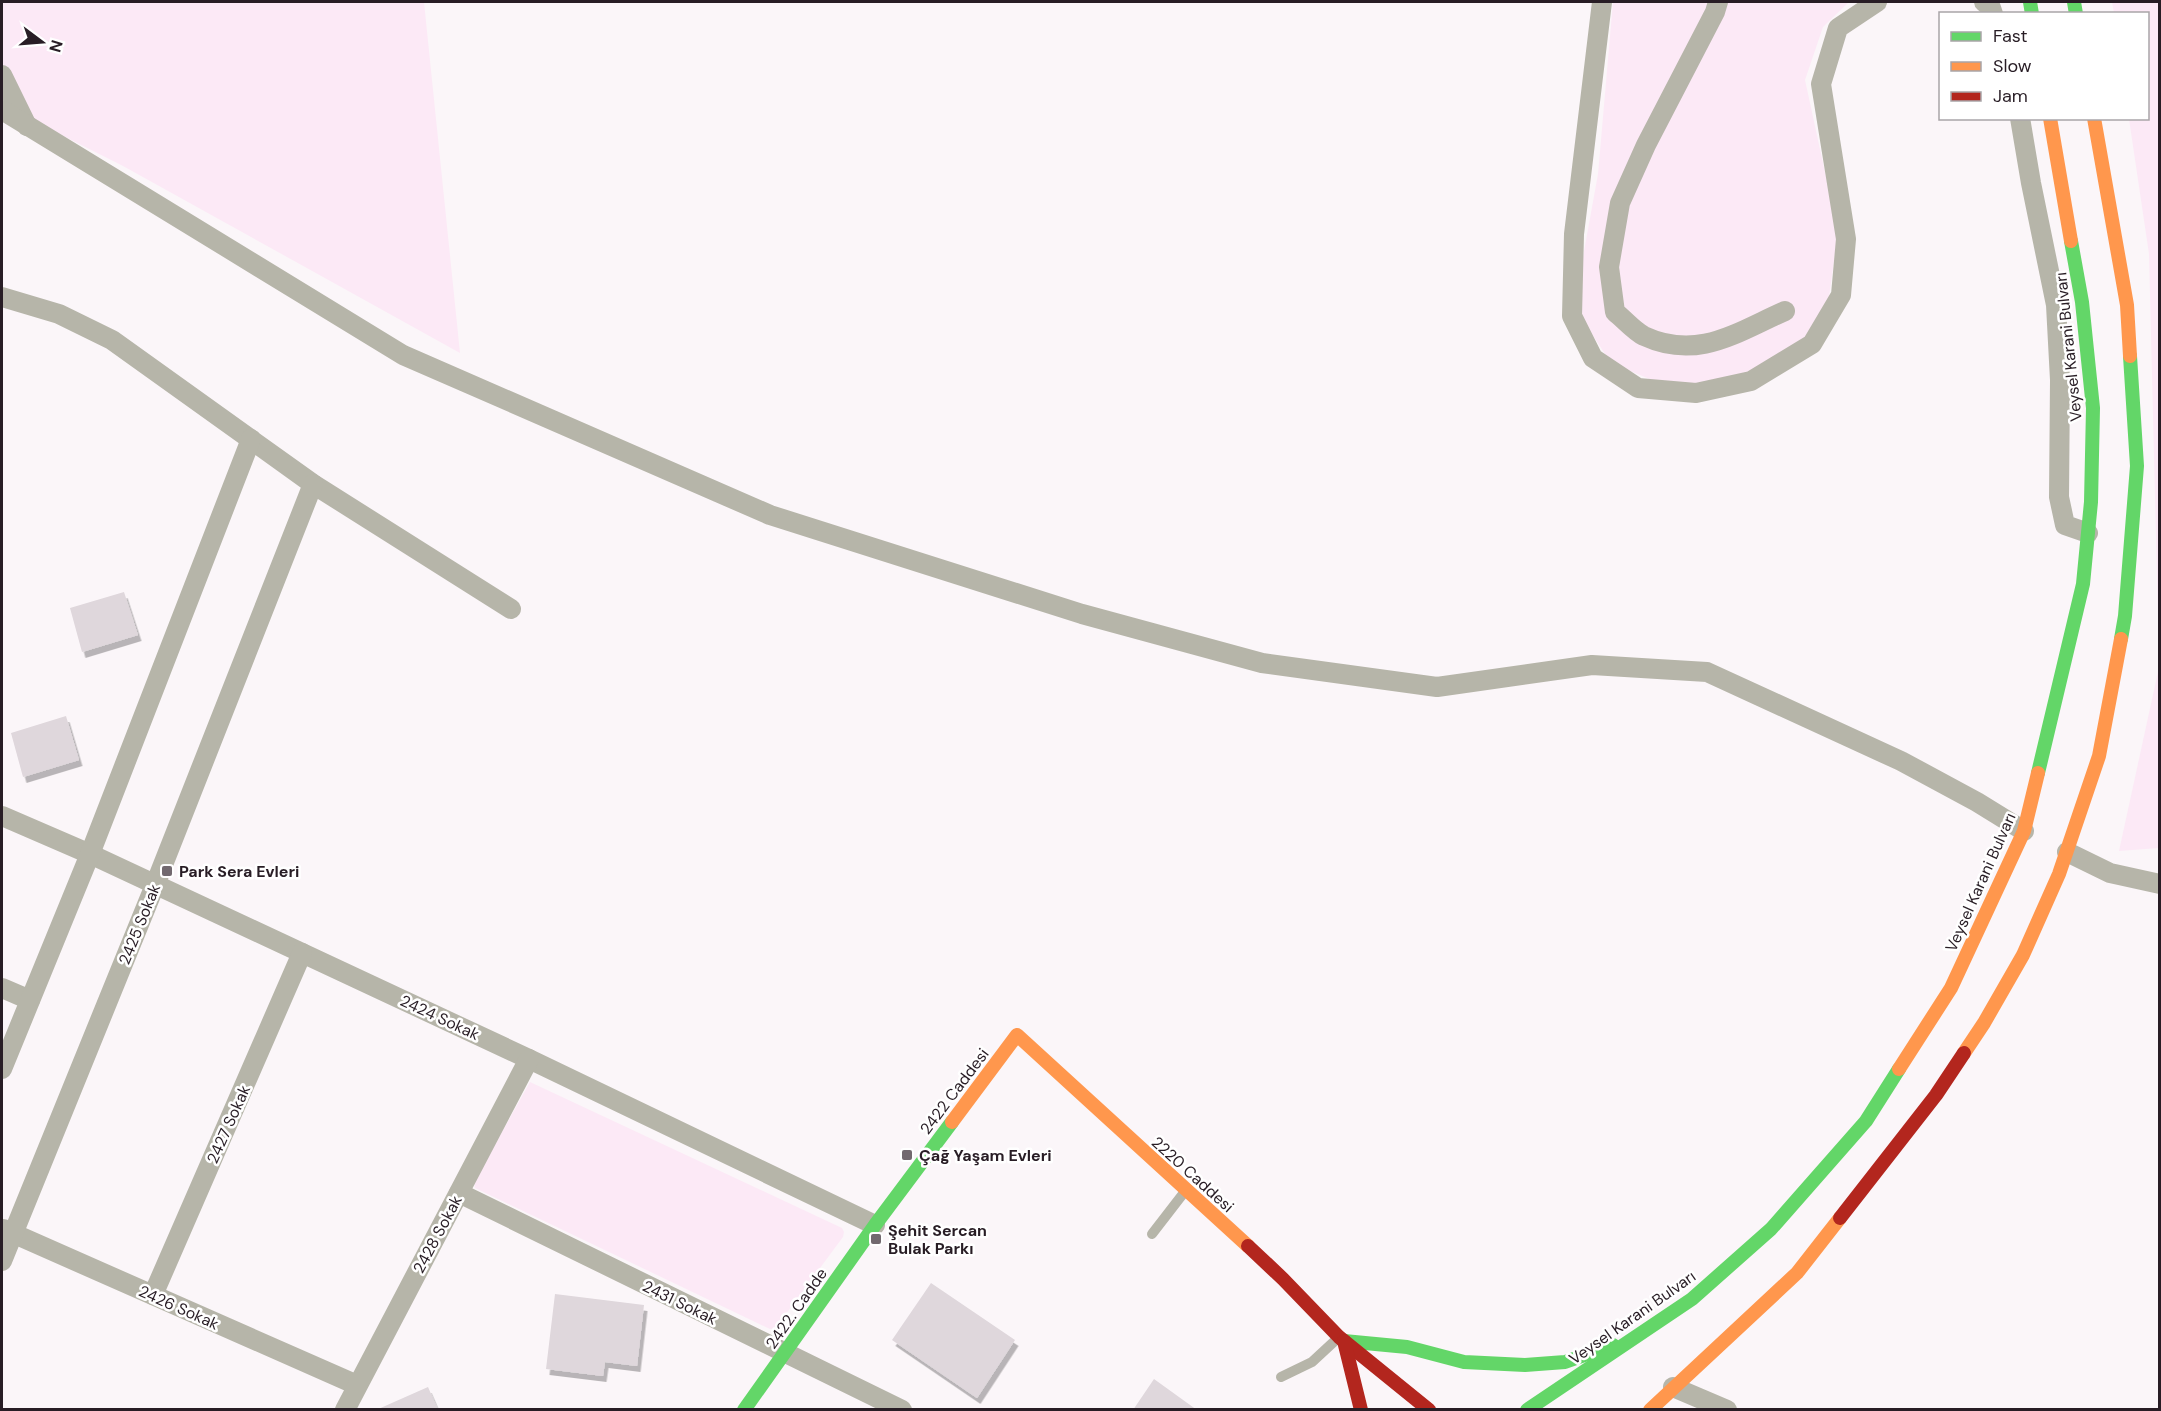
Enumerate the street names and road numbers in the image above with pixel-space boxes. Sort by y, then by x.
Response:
street label: Veysel Karani Bulvarı [2050,271,2087,423]
street label: Veysel Karani Bulvarı [1940,809,2021,955]
street label: 2425 Sokak [114,881,165,968]
street label: 2424 Sokak [397,990,483,1045]
street label: 2422 Caddesi [915,1044,994,1139]
street label: 2427 Sokak [202,1082,255,1167]
street label: 2220 Caddesi [1147,1132,1238,1217]
street label: 2428 Sokak [408,1192,467,1277]
street label: 2422. Cadde [761,1264,832,1353]
street label: Veysel Karani Bulvarı [1565,1266,1700,1369]
street label: 2431 Sokak [639,1275,721,1330]
street label: 2426 Sokak [135,1280,222,1334]

